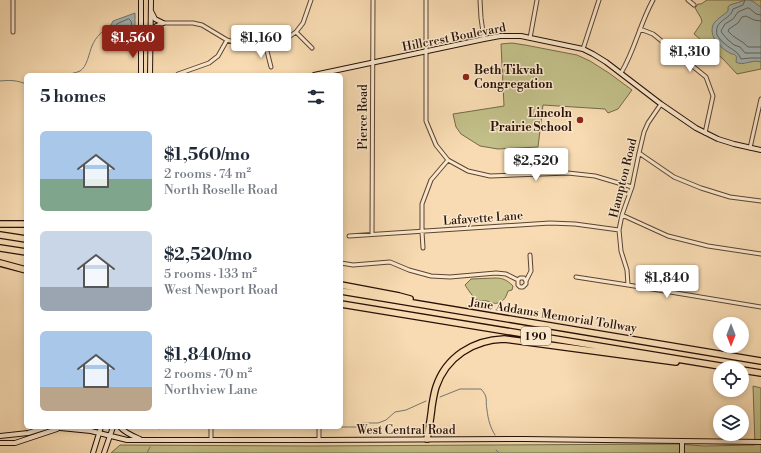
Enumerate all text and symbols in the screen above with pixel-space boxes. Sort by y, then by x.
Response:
street label: Hillcrest Boulevard [401,20,507,55]
pin: $1,560 [100,25,166,59]
pin: $1,160 [228,25,294,59]
text: $1,560 [111,30,155,46]
text: $1,160 [240,30,282,46]
pin: $1,310 [657,39,723,73]
text: $1,310 [670,44,710,60]
place label: Beth Tikvah Congregation [474,63,553,92]
marker: Beth Tikvah Congregation [461,72,471,82]
street label: Pierce Road [356,84,371,150]
text: 5 homes [40,86,106,108]
icon: filters [305,86,327,108]
place label: Lincoln Prairie School [490,106,573,135]
marker: Lincoln Prairie School [575,115,585,125]
street label: Hampton Road [606,137,641,219]
text: $1,560/mo [164,144,250,166]
icon: home [72,147,120,195]
pin: $2,520 [503,148,569,182]
text: $2,520 [513,153,559,169]
text: 2 rooms · 74 m² [164,166,251,182]
text: North Roselle Road [164,182,278,198]
street label: Lafayette Lane [443,208,524,229]
text: $2,520/mo [164,244,252,266]
icon: home [72,247,120,295]
pin: $1,840 [634,265,700,299]
text: 5 rooms · 133 m² [164,266,257,282]
text: $1,840 [645,270,689,286]
text: West Newport Road [164,282,278,298]
street label: Jane Addams Memorial Tollway [467,295,638,336]
north arrow [713,317,749,353]
map controls [713,317,749,441]
road number: I 90 [521,327,551,345]
text: $1,840/mo [164,344,251,366]
icon: home [72,347,120,395]
button: locate [713,361,749,397]
text: 2 rooms · 70 m² [164,366,252,382]
text: Northview Lane [164,382,258,398]
button: layers [713,405,749,441]
street label: West Central Road [355,423,456,438]

